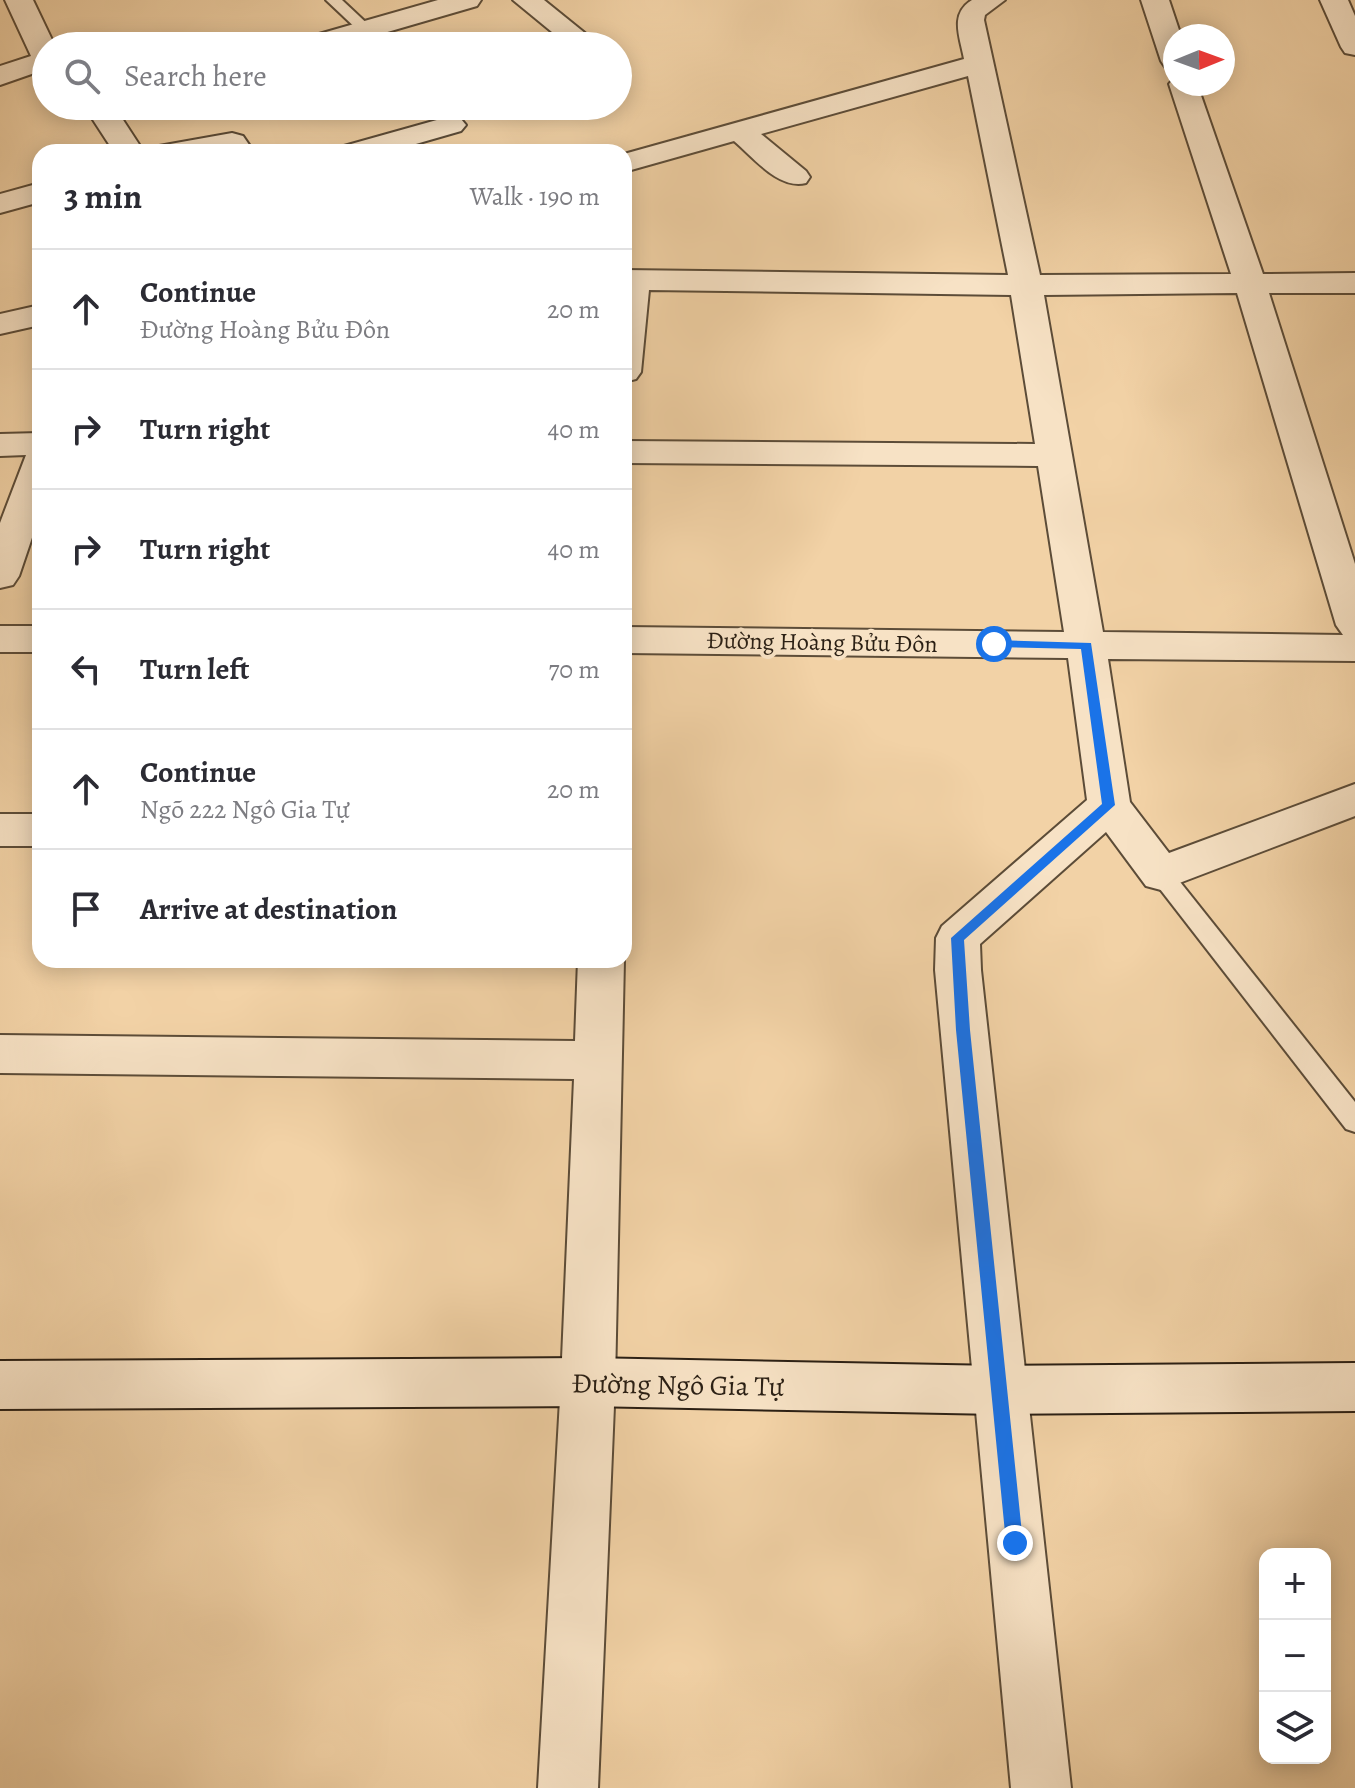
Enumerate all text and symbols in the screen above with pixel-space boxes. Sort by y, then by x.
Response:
north arrow [1163,24,1235,96]
search box [32,32,632,120]
icon: search [60,54,104,98]
text: Search here [124,56,267,96]
text: 3 min [64,173,142,220]
text: Walk · 190 m [470,179,600,214]
text: Continue [140,272,256,312]
icon: ahead [64,287,108,331]
text: 20 m [547,292,600,327]
text: Đường Hoàng Bửu Đôn [140,312,390,347]
icon: right [64,407,108,451]
text: Turn right [140,409,270,449]
text: 40 m [548,412,600,447]
icon: right [64,527,108,571]
text: Turn right [140,529,270,569]
text: 40 m [548,532,600,567]
street label: Đường Hoàng Bửu Đôn [706,624,938,660]
route start [976,626,1012,662]
icon: left [64,647,108,691]
text: Turn left [140,649,249,689]
text: 70 m [548,652,600,687]
text: Continue [140,752,256,792]
icon: ahead [64,767,108,811]
text: 20 m [547,772,600,807]
text: Ngõ 222 Ngô Gia Tự [140,792,350,827]
icon: arrive [64,887,108,931]
text: Arrive at destination [140,889,397,929]
street label: Đường Ngô Gia Tự [571,1364,785,1406]
route end [997,1525,1033,1561]
map controls [1259,1548,1331,1764]
button: + [1259,1548,1331,1620]
button: − [1259,1620,1331,1692]
button: layers [1259,1692,1331,1764]

